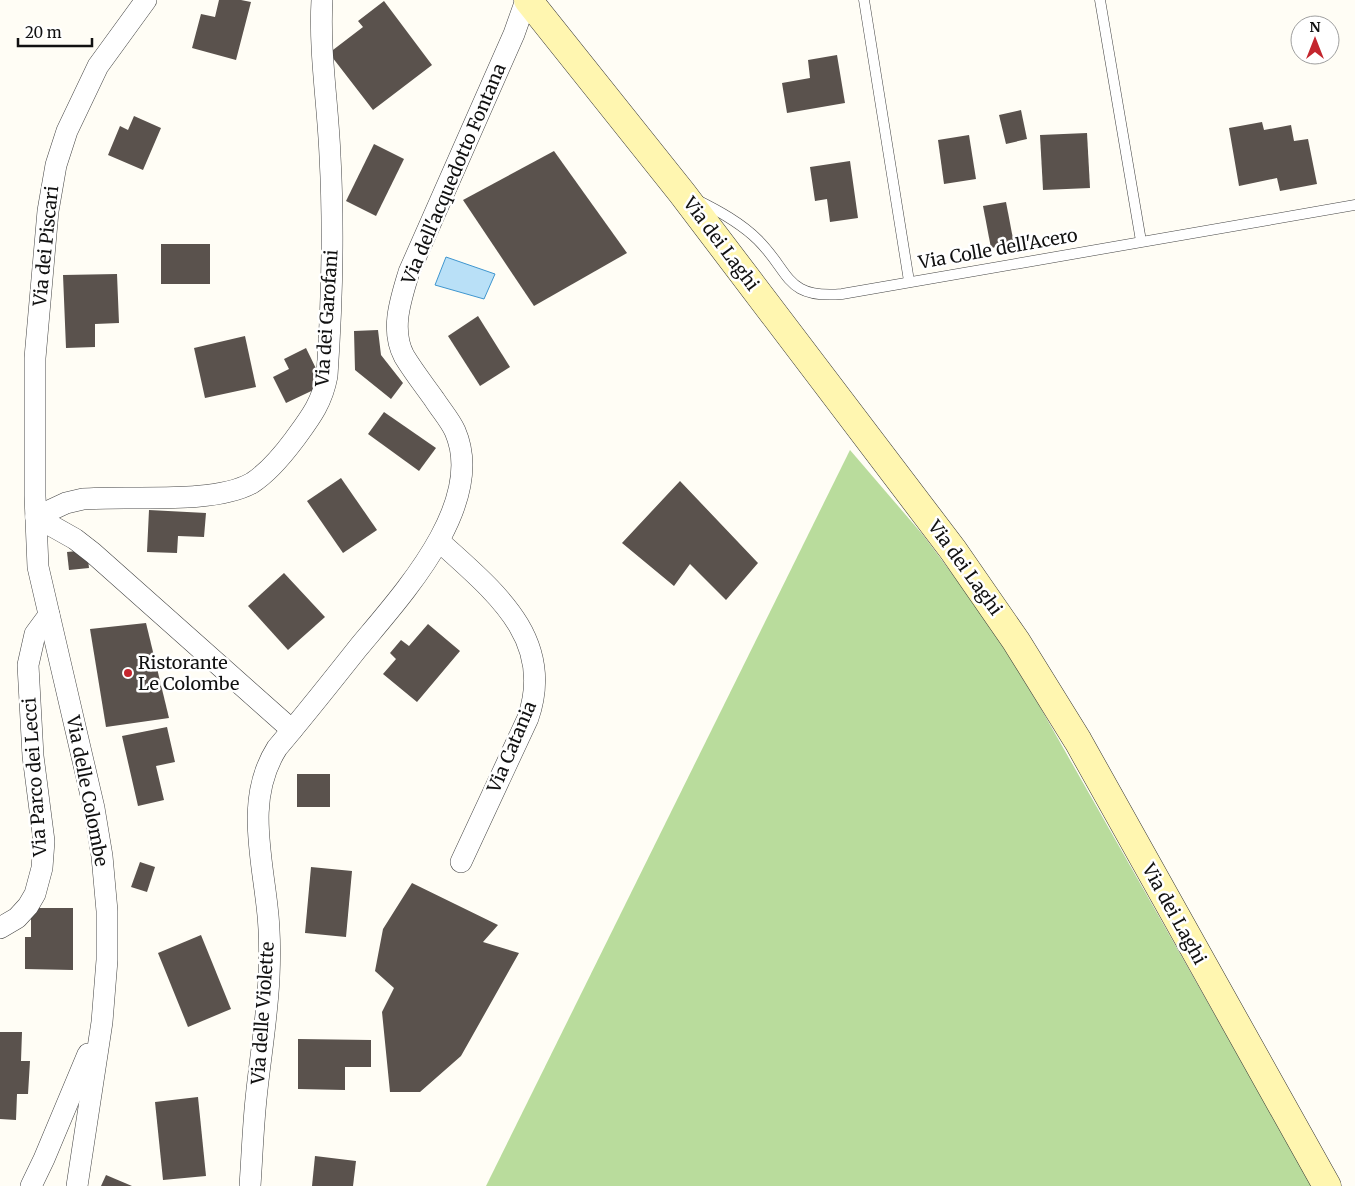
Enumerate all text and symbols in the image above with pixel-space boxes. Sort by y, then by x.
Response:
scale bar [18,15,91,47]
north arrow [1290,15,1340,65]
text: N [1309,18,1321,36]
text: 20 m [25,23,62,42]
street label: Via dell'acquedotto Fontana [396,60,511,289]
street label: Via dei Piscari [28,184,63,308]
street label: Via dei Laghi [678,191,764,295]
street label: Via Colle dell'Acero [916,223,1079,274]
street label: Via dei Garofani [310,249,343,388]
street label: Via dei Laghi [923,515,1008,620]
place label: Ristorante Le Colombe [138,651,239,695]
marker: Ristorante Le Colombe [122,667,134,679]
street label: Via Parco dei Lecci [17,697,52,858]
street label: Via Catania [482,697,541,797]
street label: Via delle Colombe [61,713,113,868]
street label: Via dei Laghi [1137,858,1212,968]
street label: Via delle Violette [246,941,279,1086]

